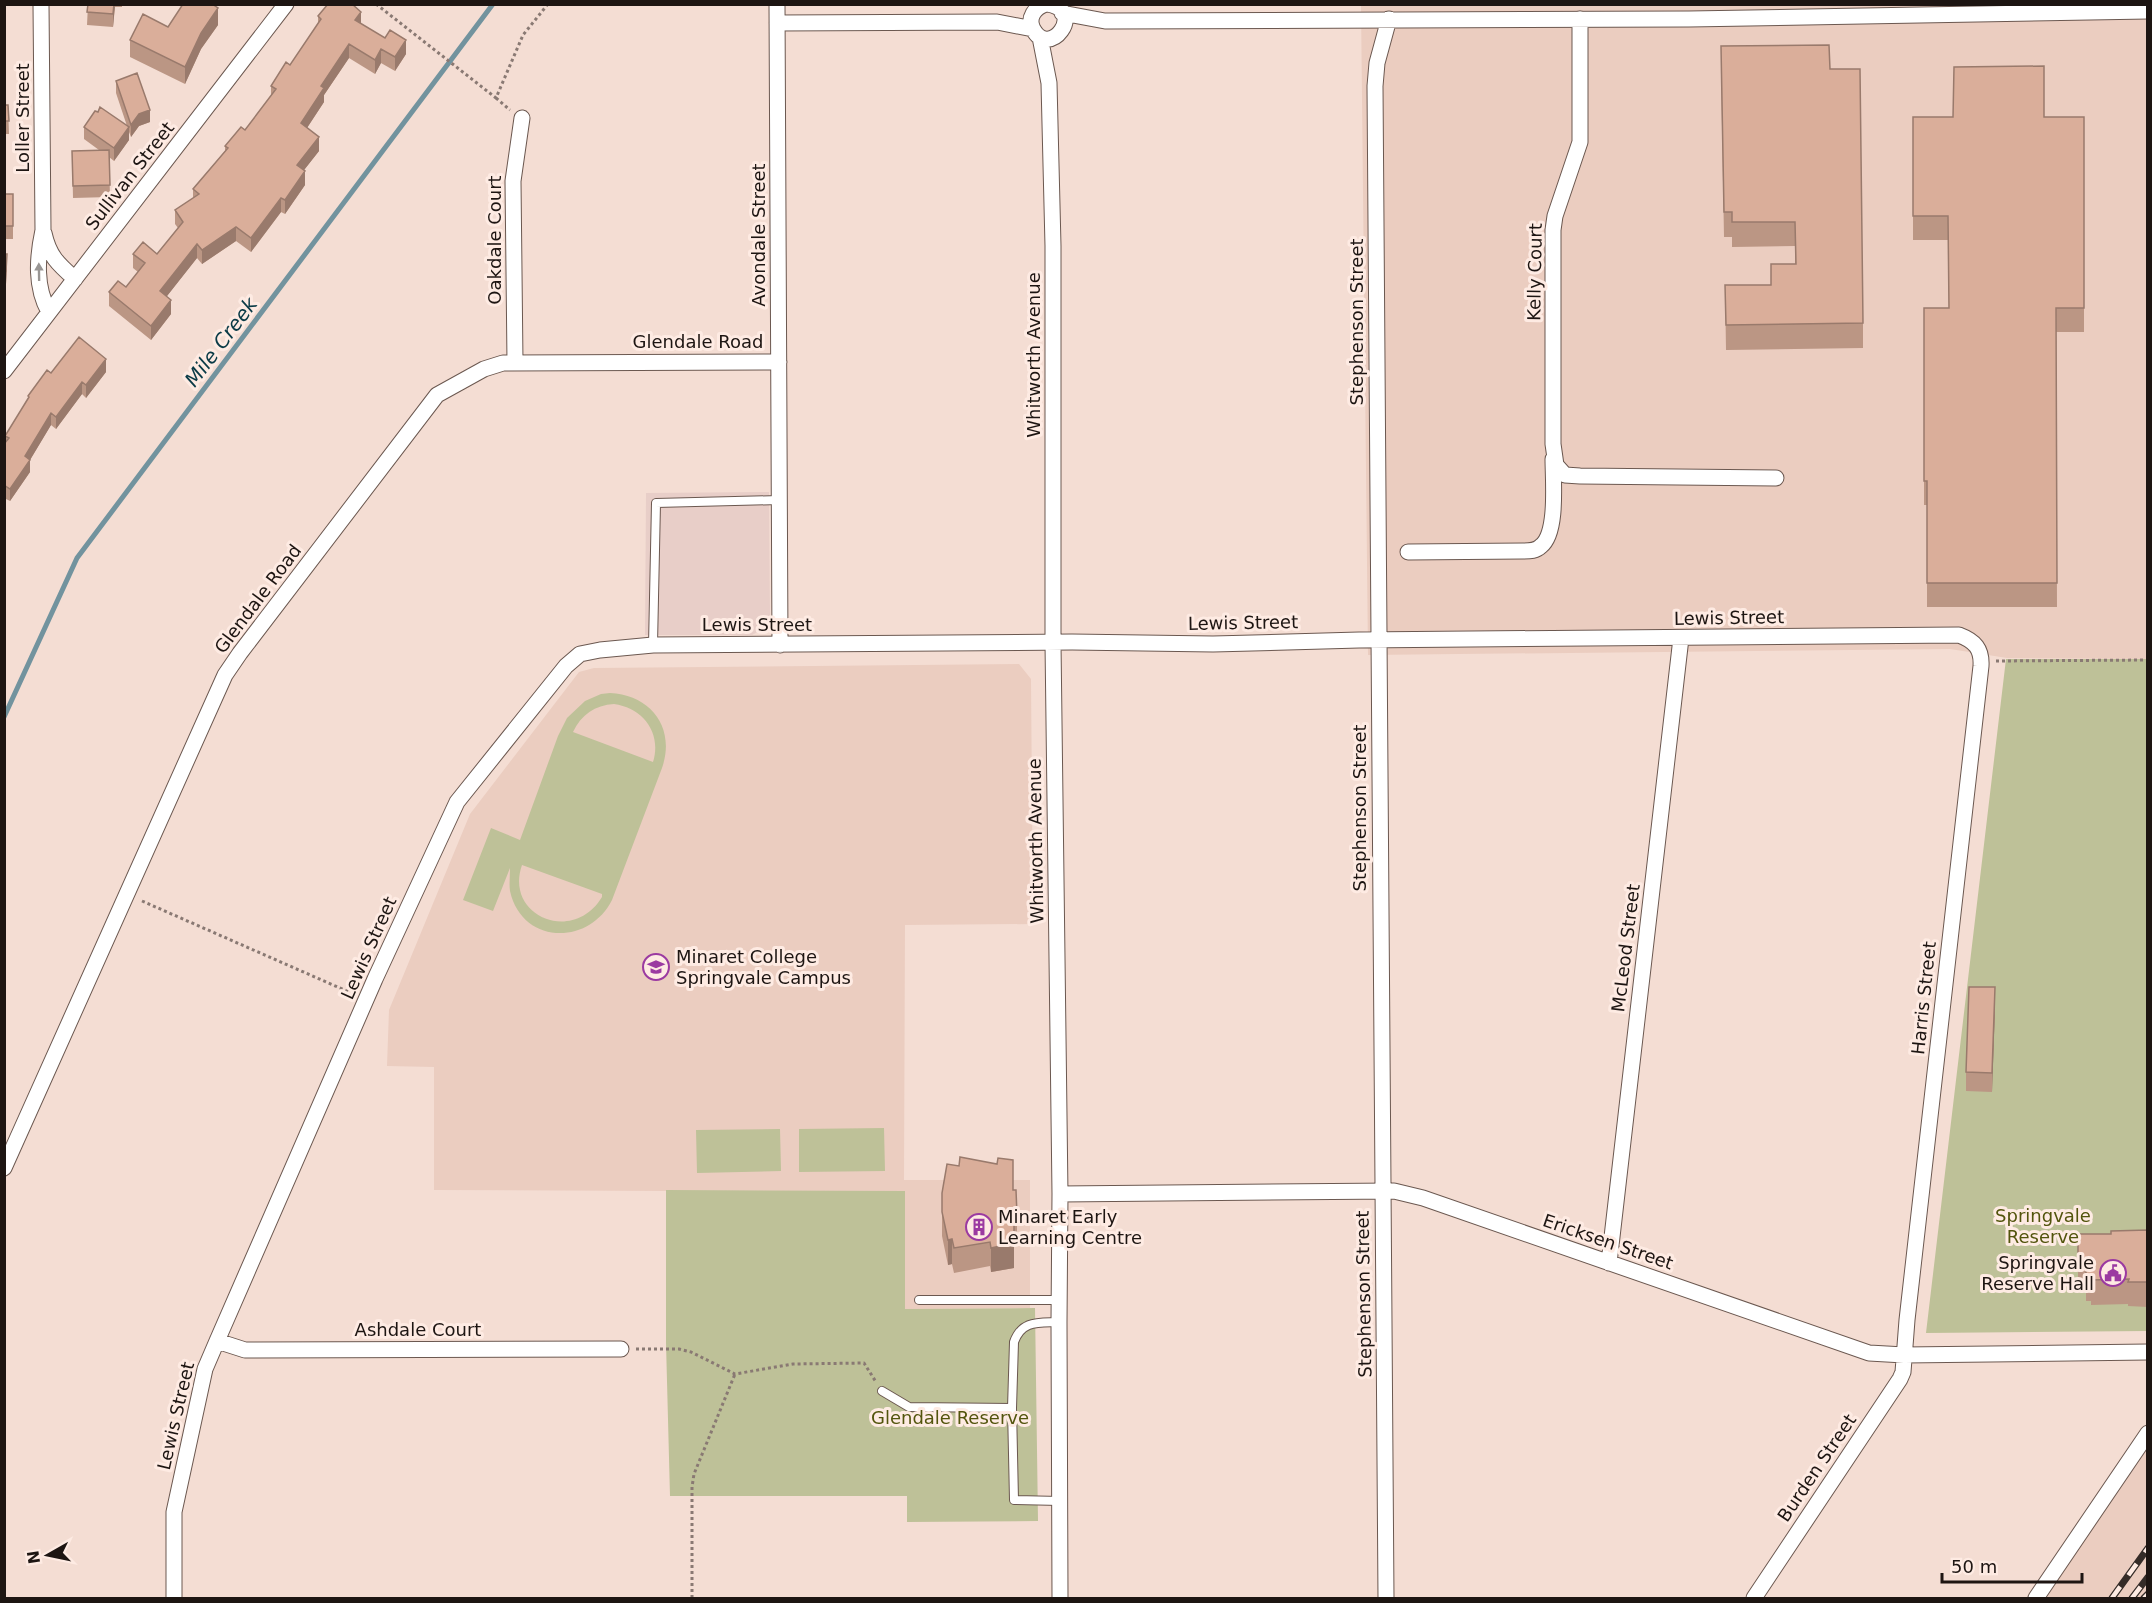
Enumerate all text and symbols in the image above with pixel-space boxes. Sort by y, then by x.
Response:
street label: Loller Street [12,63,33,173]
street label: Sullivan Street [81,117,178,234]
street label: Avondale Street [748,163,769,307]
street label: Oakdale Court [484,175,505,305]
street label: Kelly Court [1523,223,1546,321]
street label: Stephenson Street [1346,238,1367,406]
one-way arrow [34,263,44,282]
street label: Whitworth Avenue [1023,272,1044,438]
water label: Mile Creek [180,292,263,391]
street label: Glendale Road [633,331,763,352]
street label: Glendale Road [210,540,305,657]
street label: Lewis Street [1674,606,1784,629]
street label: Lewis Street [1188,611,1298,634]
street label: Lewis Street [702,614,812,635]
street label: Stephenson Street [1349,724,1370,892]
street label: Whitworth Avenue [1024,758,1047,924]
street label: McLeod Street [1607,883,1644,1013]
street label: Lewis Street [337,893,401,1002]
street label: Harris Street [1907,940,1940,1056]
place label: Minaret College Springvale Campus [676,946,851,988]
school or university icon: Minaret College Springvale Campus [641,952,671,982]
park label: Springvale Reserve [1995,1205,2091,1247]
place label: Minaret Early Learning Centre [998,1206,1142,1248]
street label: Ericksen Street [1540,1209,1676,1274]
street label: Stephenson Street [1352,1210,1375,1378]
building icon: Minaret Early Learning Centre [964,1212,994,1242]
place label: Springvale Reserve Hall [1981,1252,2094,1294]
public building icon: Springvale Reserve Hall [2098,1258,2128,1288]
street label: Ashdale Court [355,1319,481,1340]
street label: Lewis Street [153,1360,198,1472]
park label: Glendale Reserve [871,1407,1029,1428]
street label: Burden Street [1773,1410,1860,1525]
north arrow [18,1525,78,1585]
scale bar [1942,1546,2082,1584]
text: N [23,1549,44,1565]
text: 50 m [1951,1556,1997,1577]

